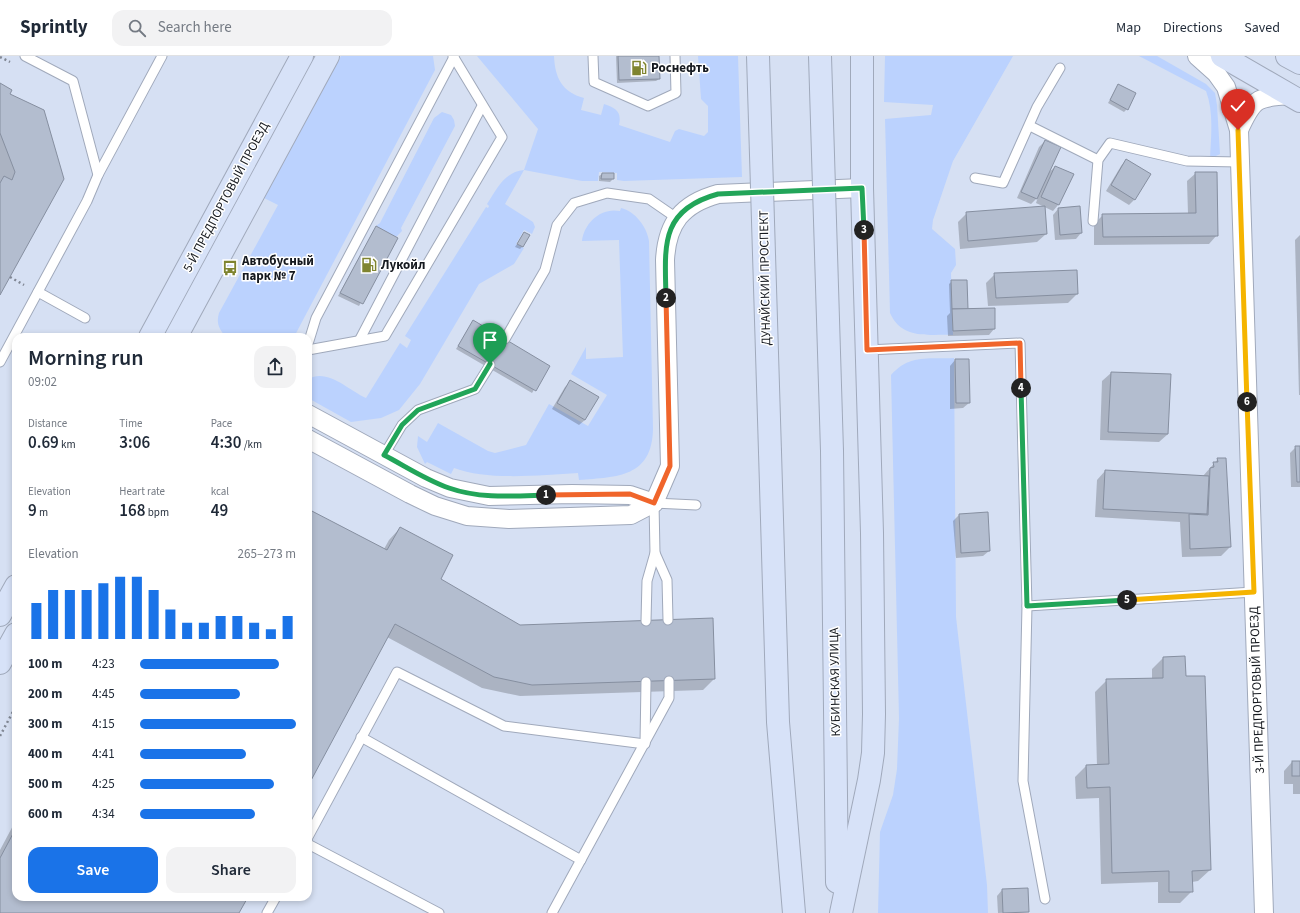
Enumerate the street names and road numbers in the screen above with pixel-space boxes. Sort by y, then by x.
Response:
street label: 5-Й ПРЕДПОРТОВЫЙ ПРОЕЗД [179,119,273,275]
street label: ДУНАЙСКИЙ ПРОСПЕКТ [755,210,775,346]
street label: 3-Й ПРЕДПОРТОВЫЙ ПРОЕЗД [1245,606,1269,774]
street label: КУБИНСКАЯ УЛИЦА [825,626,845,737]

